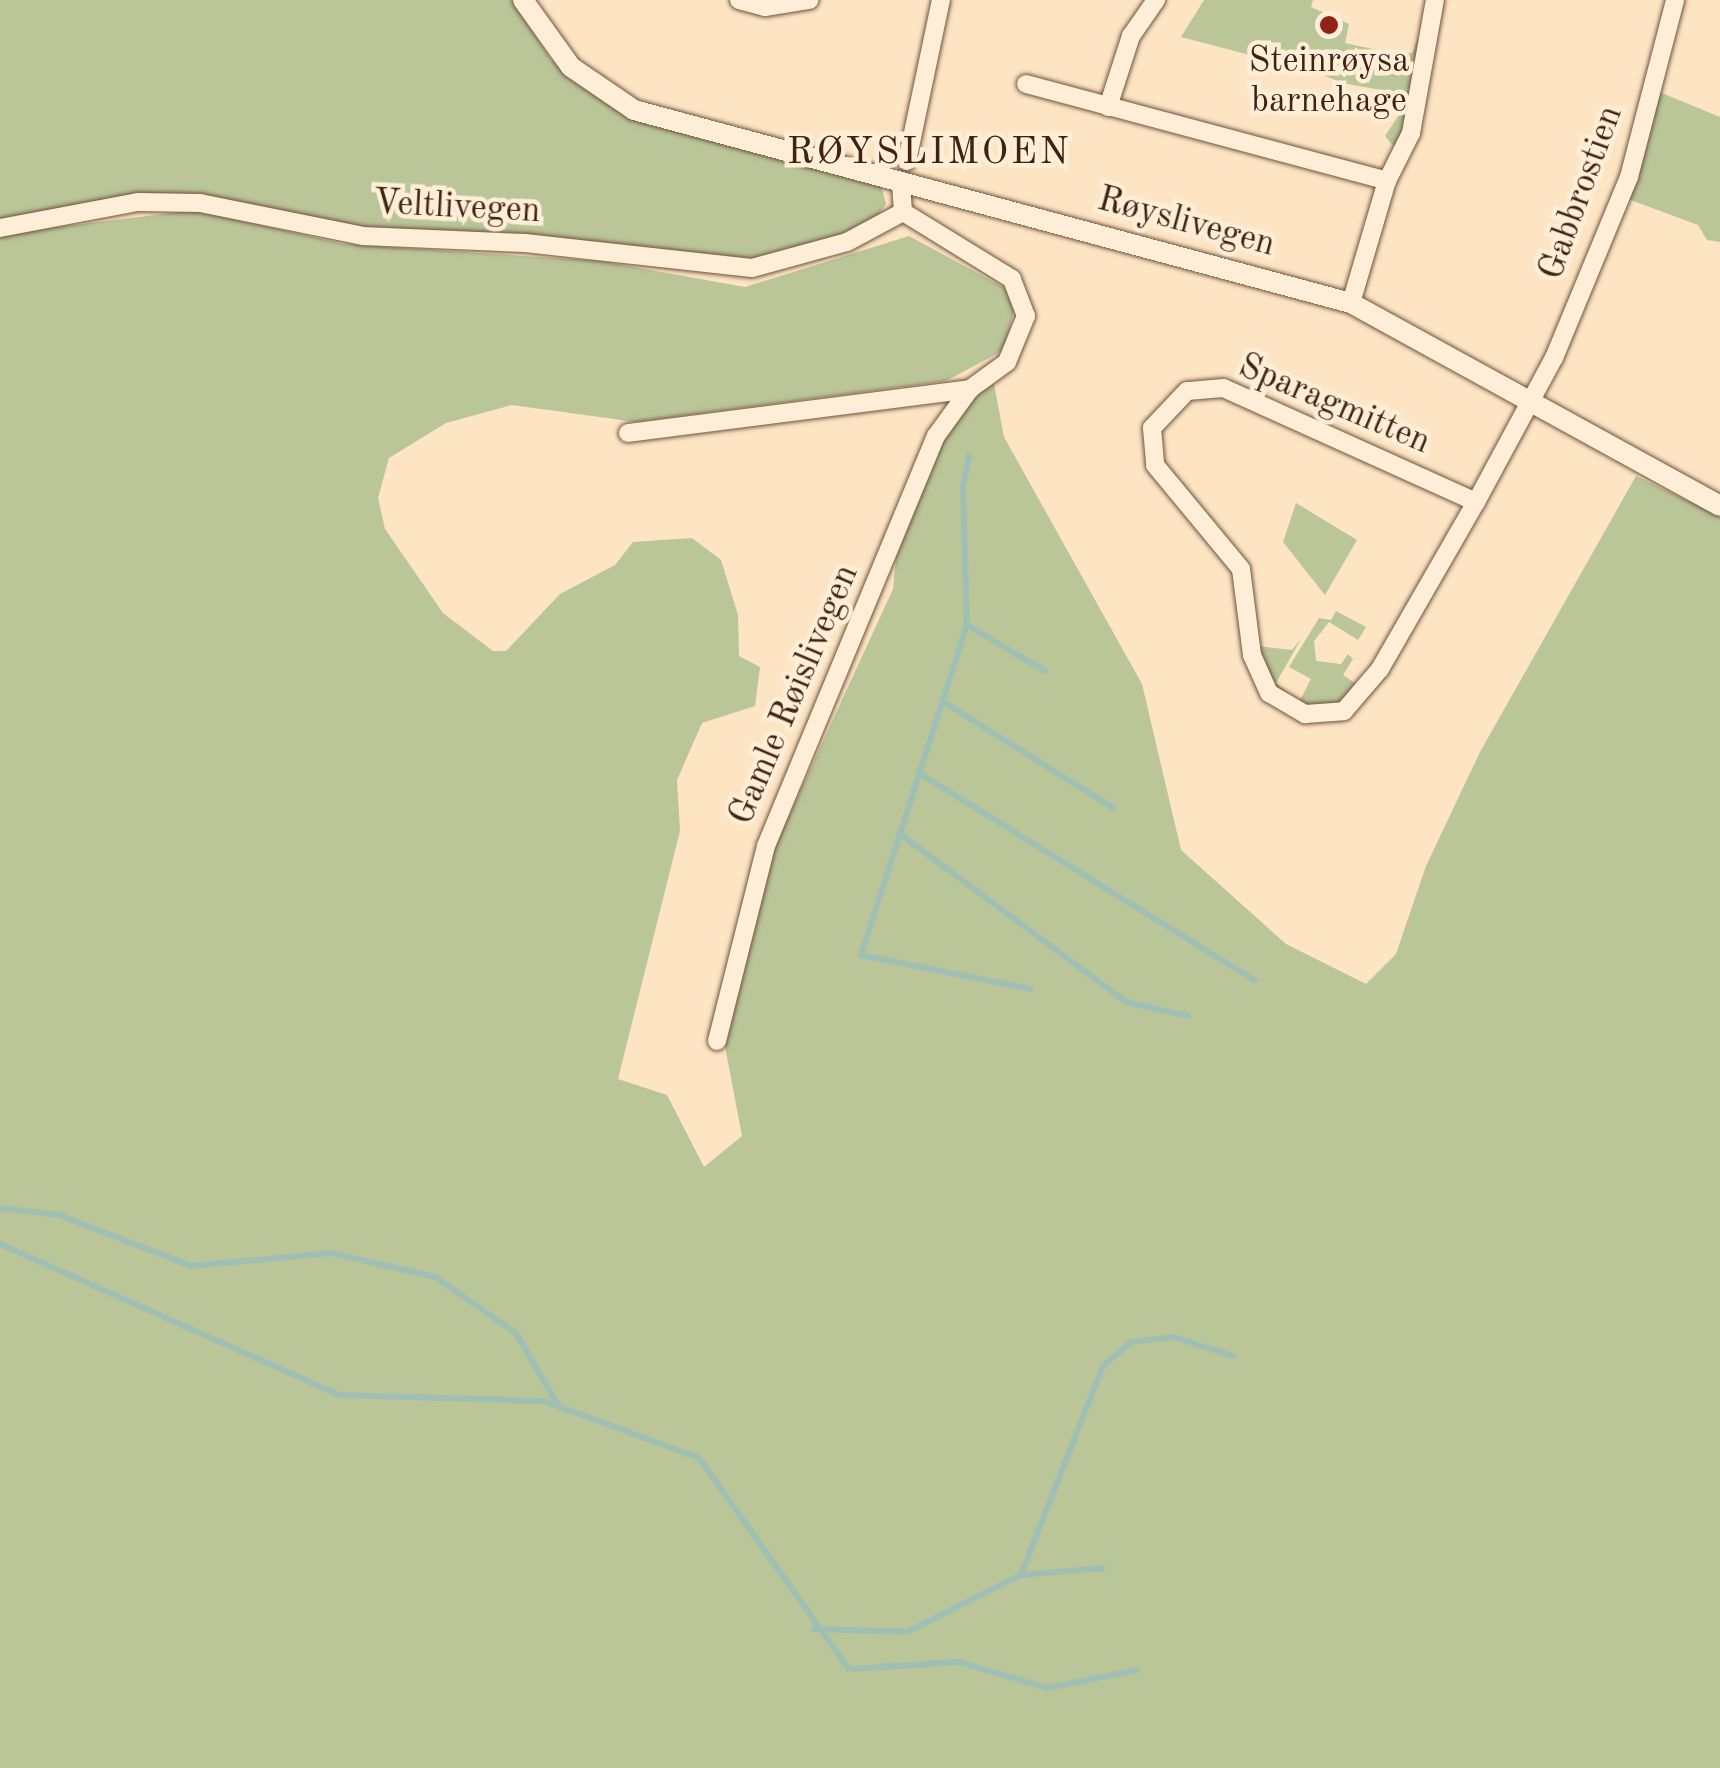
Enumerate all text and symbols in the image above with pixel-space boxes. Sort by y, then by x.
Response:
marker: Steinrøysa barnehage [1318,14,1340,36]
place label: Steinrøysa barnehage [1248,41,1410,123]
street label: Gabbrostien [1531,100,1633,286]
district label: RØYSLIMOEN [787,131,1071,177]
street label: Røyslivegen [1093,179,1279,267]
street label: Veltlivegen [372,183,542,233]
street label: Sparagmitten [1232,346,1436,464]
street label: Gamle Røislivegen [721,559,869,831]

